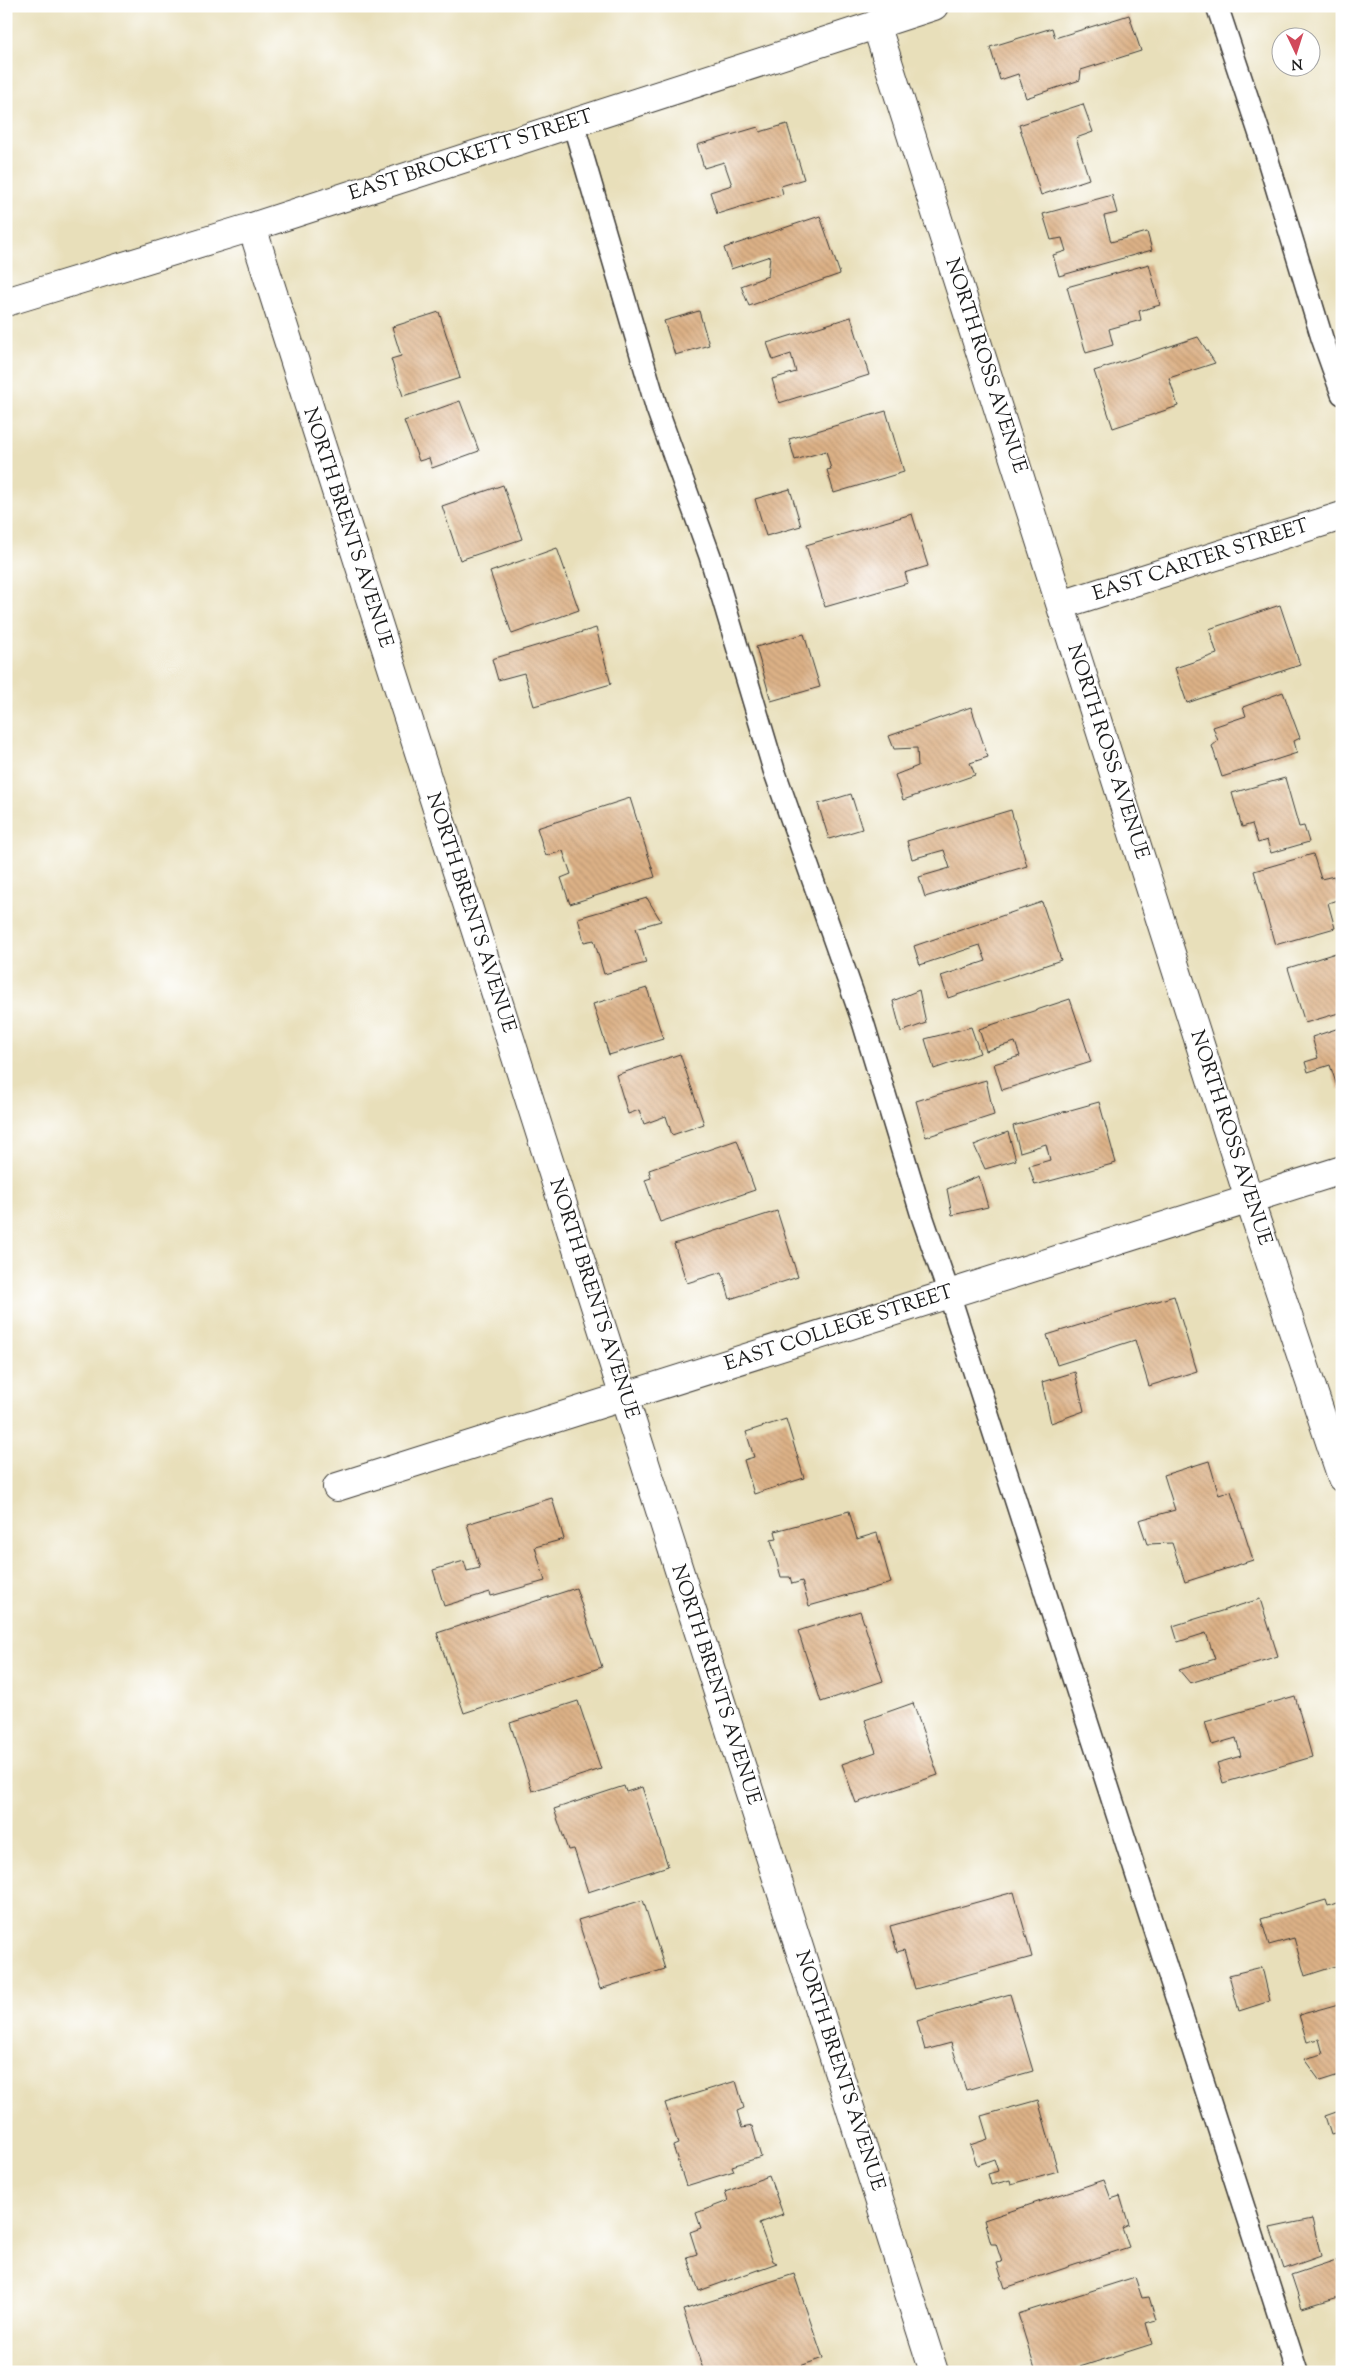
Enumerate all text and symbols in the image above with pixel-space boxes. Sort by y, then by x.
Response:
north arrow [1270,28,1320,78]
text: N [1290,53,1303,73]
street label: EAST BROCKETT STREET [345,103,597,209]
street label: NORTH ROSS AVENUE [936,255,1034,477]
street label: NORTH BRENTS AVENUE [294,404,400,652]
street label: EAST CARTER STREET [1089,512,1313,610]
street label: NORTH ROSS AVENUE [1058,641,1156,863]
street label: NORTH BRENTS AVENUE [417,789,523,1037]
street label: NORTH ROSS AVENUE [1181,1027,1279,1249]
street label: NORTH BRENTS AVENUE [540,1175,646,1423]
street label: EAST COLLEGE STREET [721,1278,957,1380]
street label: NORTH BRENTS AVENUE [662,1561,768,1809]
street label: NORTH BRENTS AVENUE [786,1947,892,2195]

